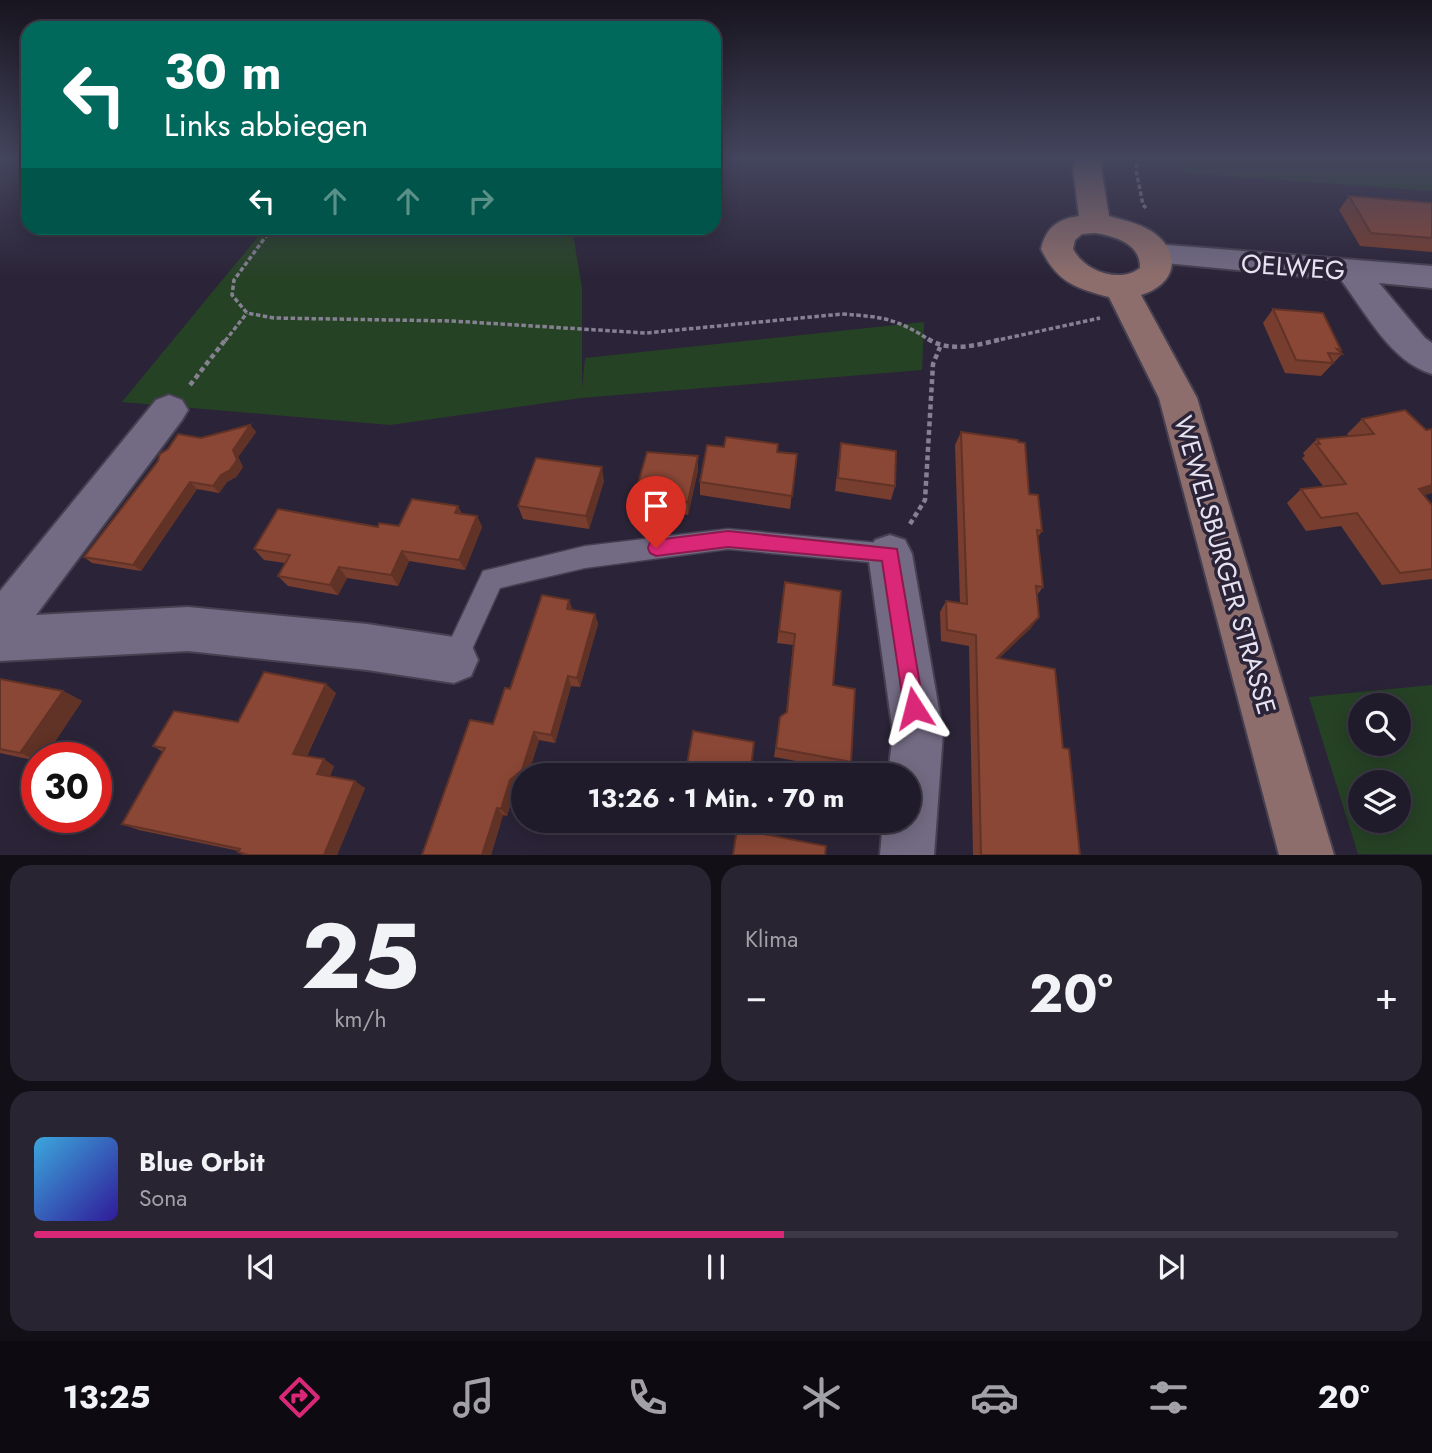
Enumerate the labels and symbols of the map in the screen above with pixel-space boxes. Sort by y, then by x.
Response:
street label: OELWEG [1240,244,1346,290]
street label: WEWELSBURGER STRASSE [1164,411,1286,719]
pin [626,476,686,548]
position arrow [877,671,951,745]
speed limit sign: 30 [21,742,112,833]

